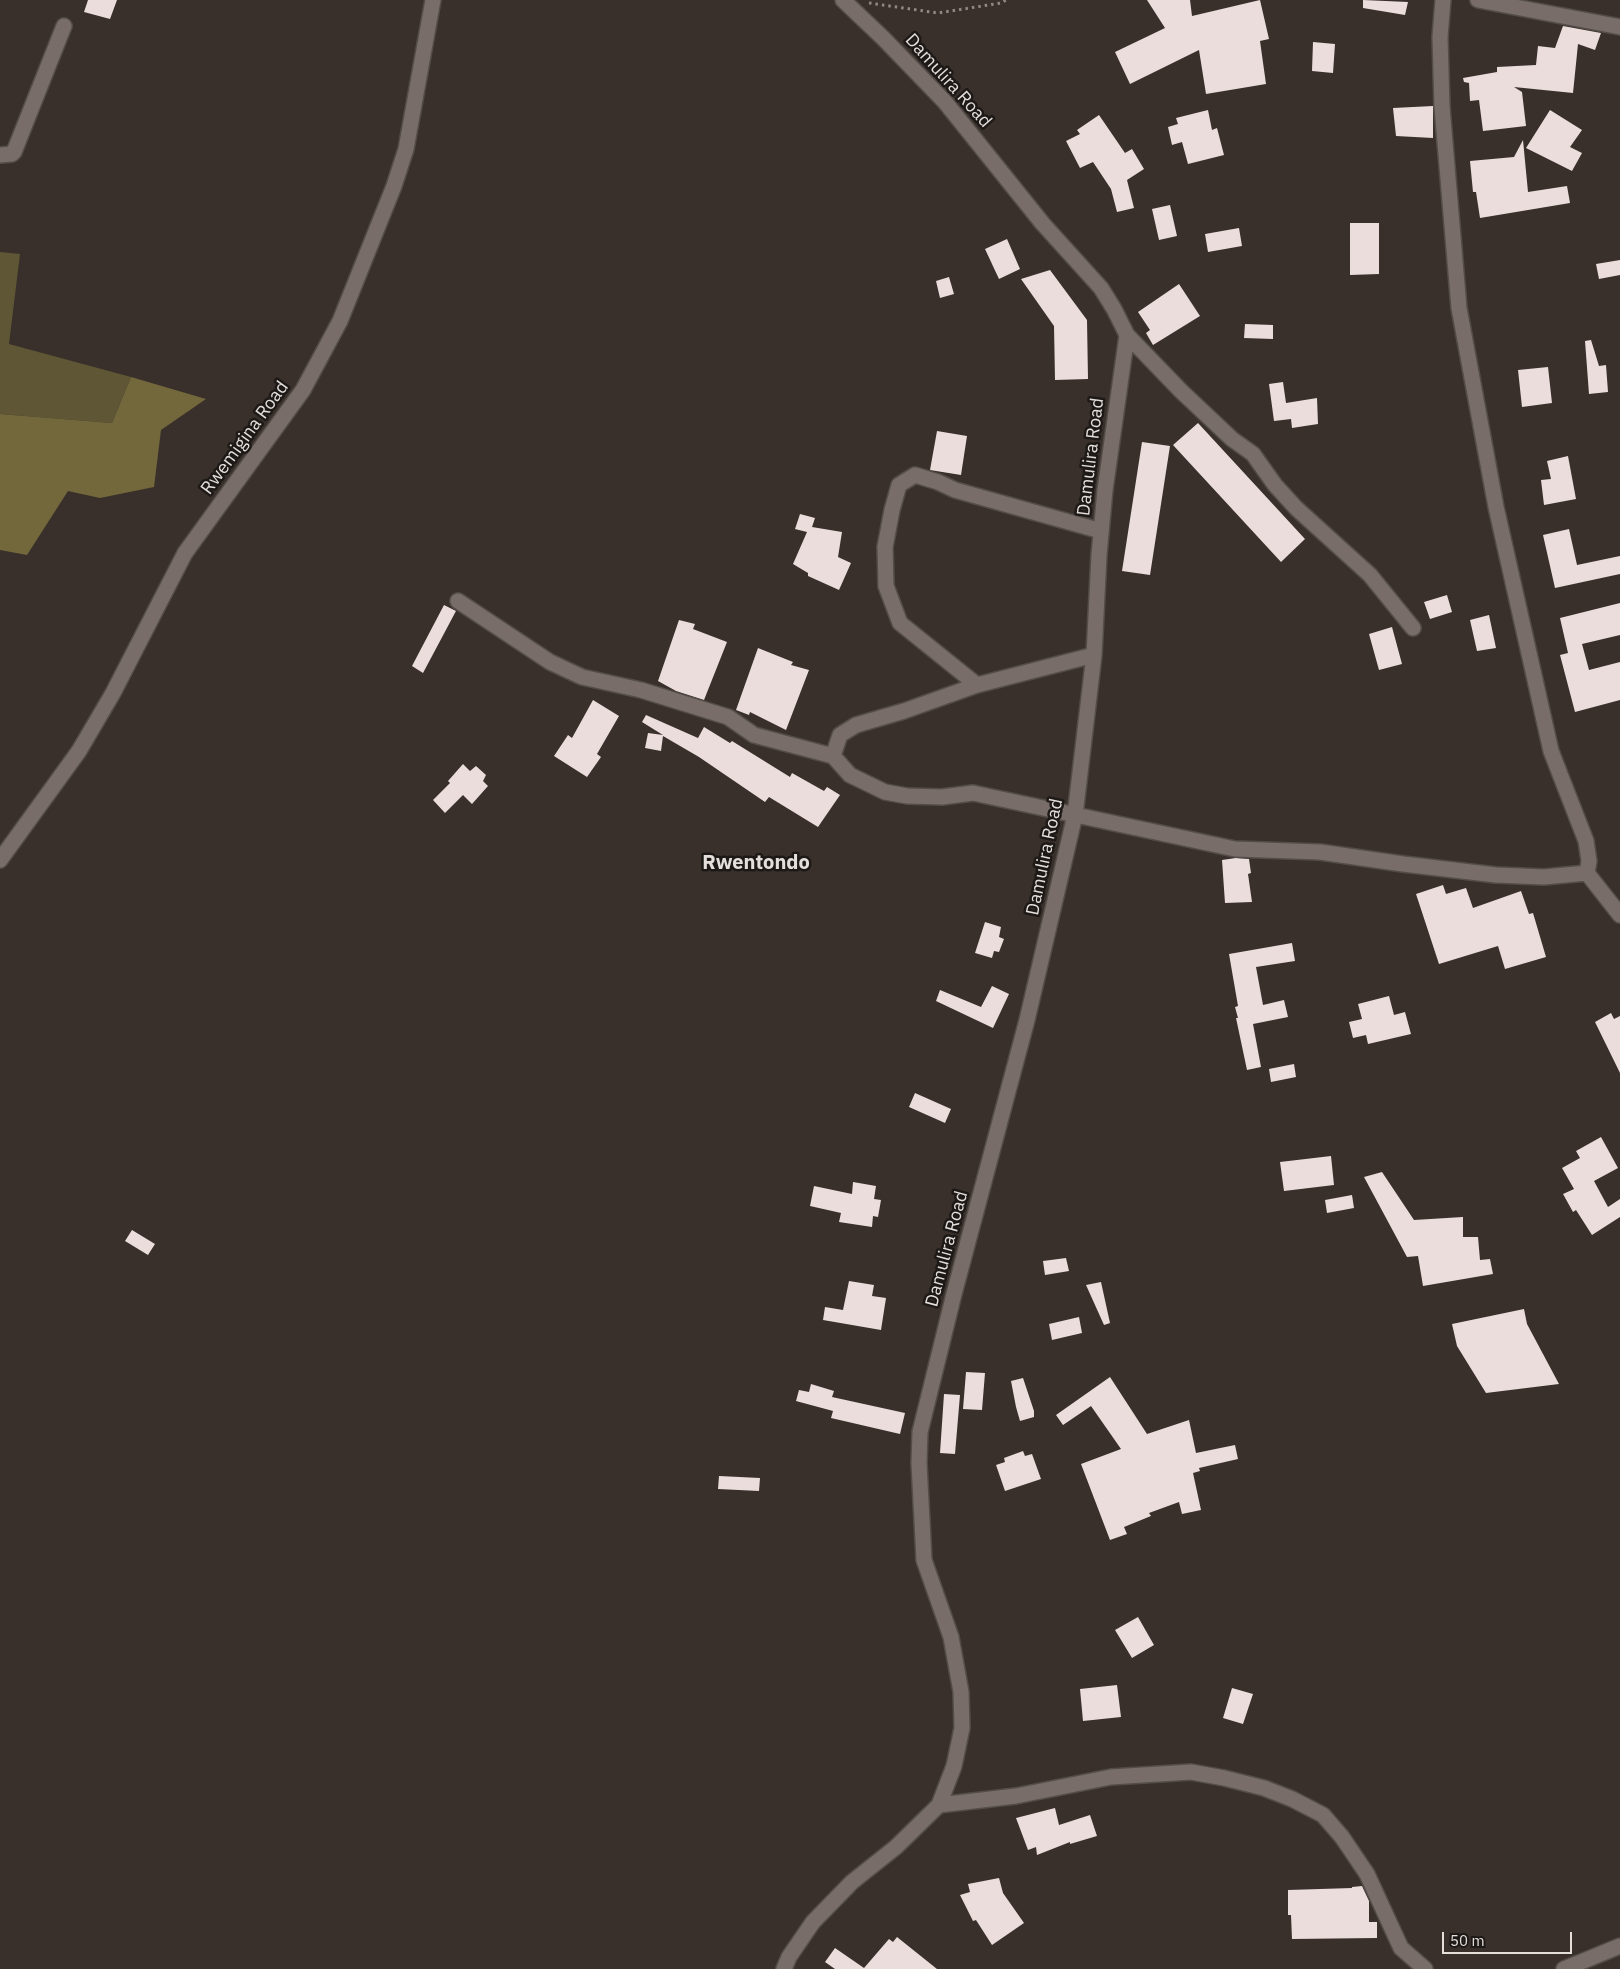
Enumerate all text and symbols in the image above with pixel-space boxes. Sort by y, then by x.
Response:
street label: Damulira Road [900,30,996,132]
street label: Rwemigina Road [197,377,293,499]
street label: Damulira Road [1073,397,1109,517]
street label: Damulira Road [1022,797,1068,917]
district label: Rwentondo [702,851,810,875]
street label: Damulira Road [921,1189,973,1309]
scale bar [1445,1922,1575,1954]
text: 50 m [1450,1931,1485,1950]

